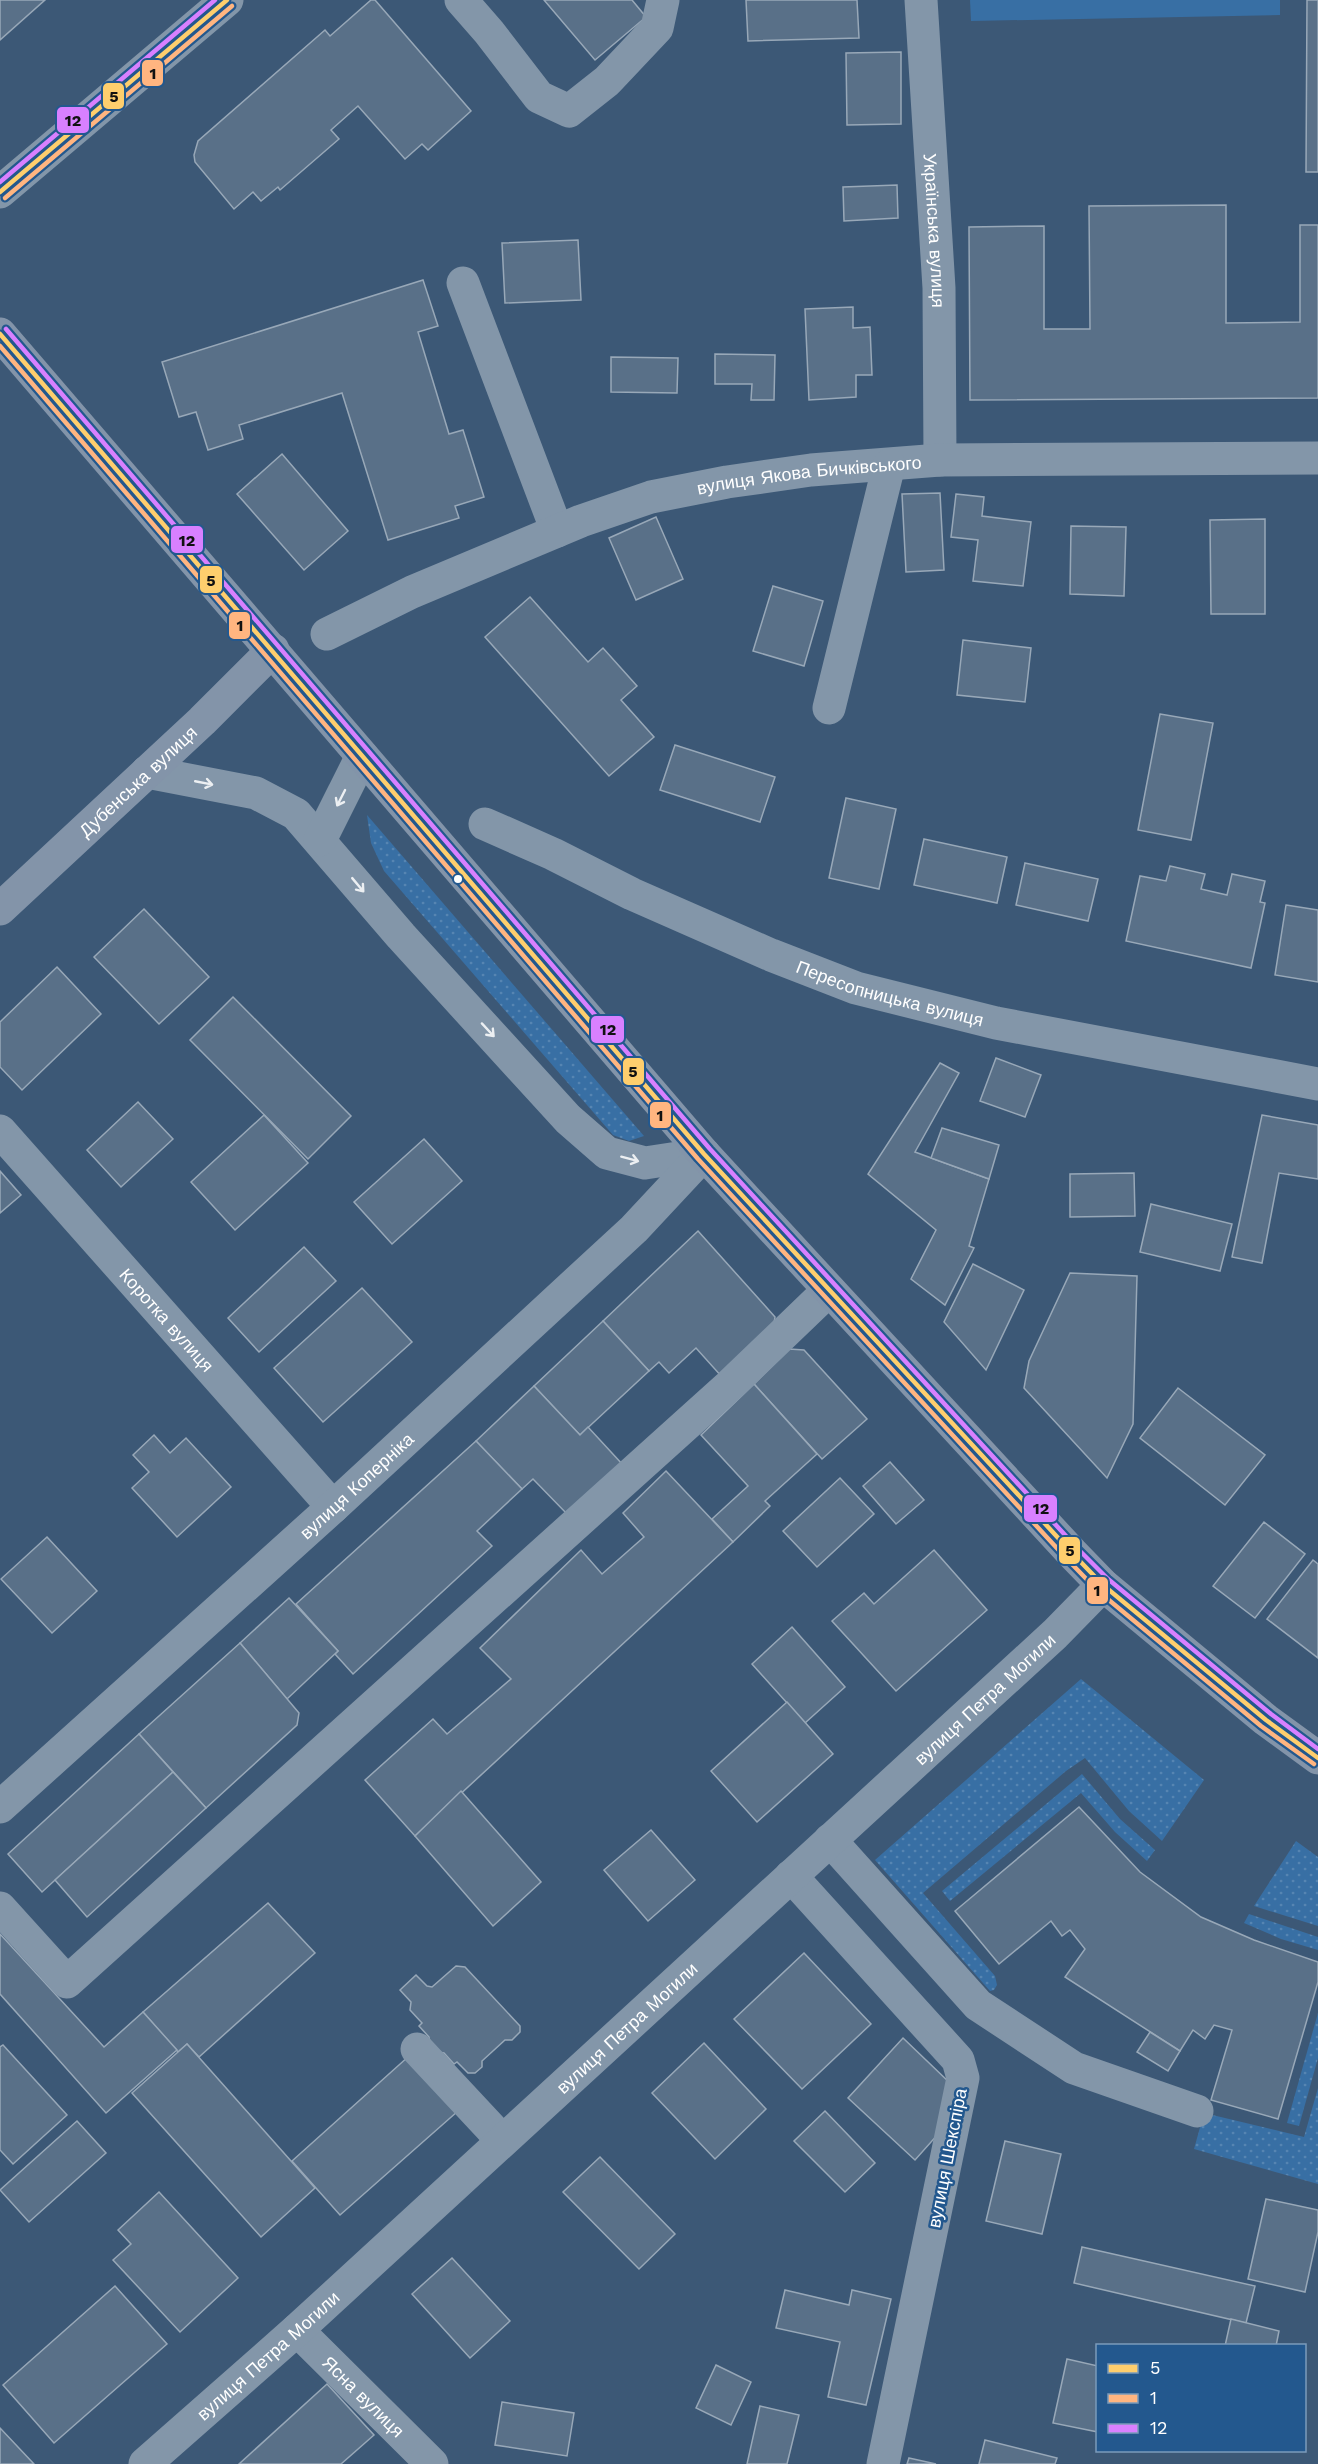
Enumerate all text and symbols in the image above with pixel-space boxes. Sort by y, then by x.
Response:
line badge: 1 [141,59,164,87]
text: 1 [150,64,156,83]
line badge: 5 [102,82,125,110]
text: 5 [109,87,119,106]
line badge: 12 [56,106,90,134]
text: 12 [65,111,81,130]
street label: Українська вулиця [920,153,950,308]
street label: вулиця Якова Бичківського [695,451,922,498]
line badge: 12 [170,525,204,554]
text: 12 [179,531,195,550]
line badge: 5 [199,565,223,594]
text: 5 [206,571,216,590]
line badge: 1 [228,611,251,640]
text: 1 [237,616,243,635]
street label: Дубенська вулиця [74,721,201,841]
one-way arrow [194,778,214,789]
one-way arrow [335,788,346,806]
unlabelled marker [452,873,464,885]
one-way arrow [351,877,365,892]
street label: Пересопницька вулиця [793,955,986,1030]
line badge: 12 [590,1015,625,1044]
text: 12 [600,1020,616,1039]
one-way arrow [481,1022,495,1037]
line badge: 5 [622,1057,645,1086]
text: 5 [628,1062,638,1081]
line badge: 1 [649,1101,672,1129]
text: 1 [657,1106,663,1125]
one-way arrow [620,1153,639,1165]
street label: Коротка вулиця [116,1264,218,1376]
street label: вулиця Коперніка [295,1427,418,1543]
line badge: 12 [1023,1494,1058,1523]
text: 12 [1033,1499,1049,1518]
line badge: 5 [1058,1536,1081,1565]
text: 5 [1065,1541,1075,1560]
line badge: 1 [1086,1576,1109,1605]
text: 1 [1094,1581,1100,1600]
street label: вулиця Петра Могили [910,1629,1059,1769]
street label: вулиця Петра Могили [552,1958,701,2097]
street label: вулиця Шекспіра [923,2085,971,2230]
street label: вулиця Петра Могили [192,2286,343,2424]
legend [1096,2344,1306,2452]
street label: Ясна вулиця [319,2351,409,2441]
text: 5 [1150,2357,1160,2378]
text: 1 [1150,2387,1157,2408]
text: 12 [1150,2417,1168,2438]

